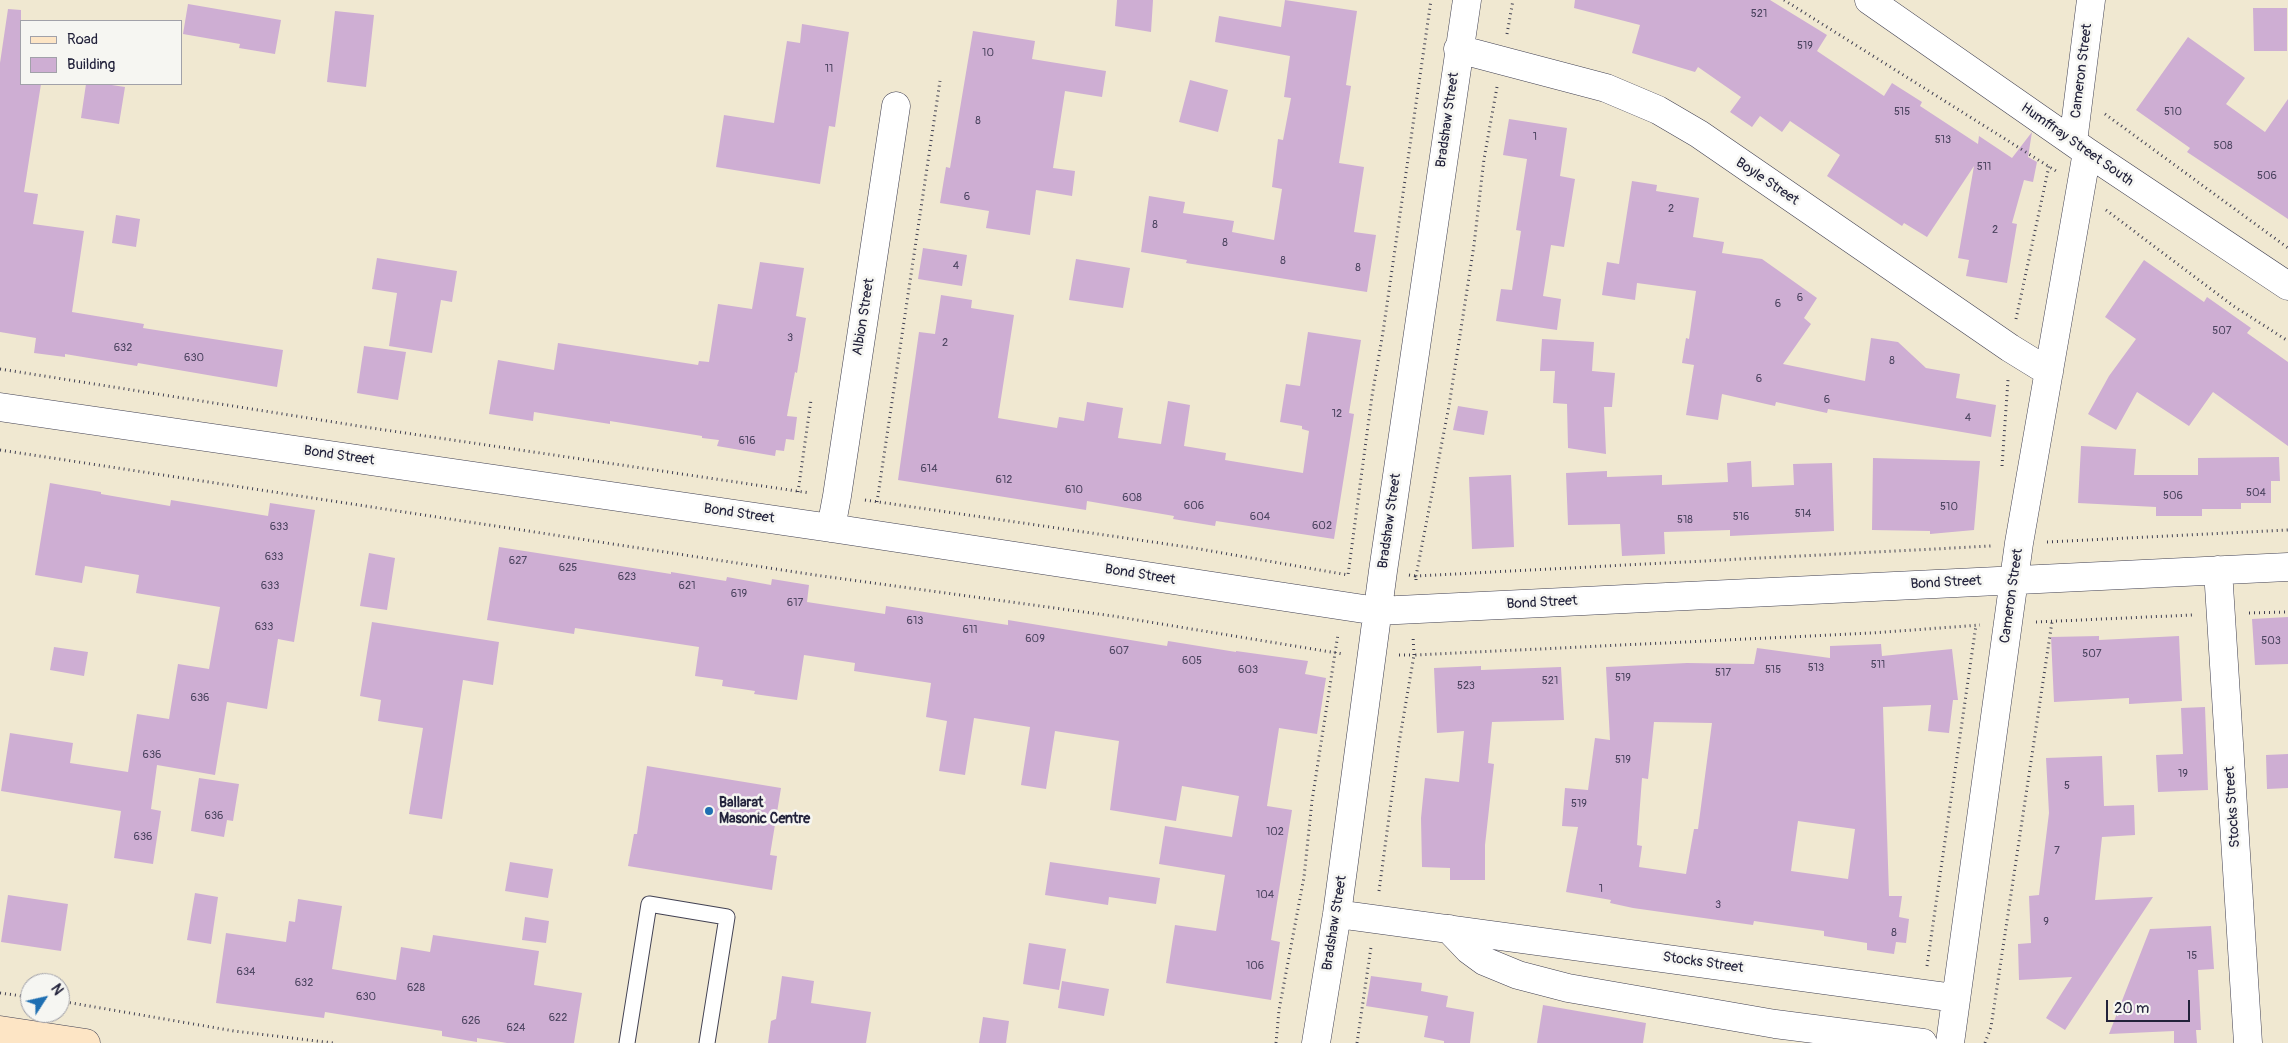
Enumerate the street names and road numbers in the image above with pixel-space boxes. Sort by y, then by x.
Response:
street label: Cameron Street [2068,23,2096,119]
street label: Bradshaw Street [1433,71,1463,169]
street label: Humffray Street South [2017,100,2137,190]
street label: Boyle Street [1732,155,1802,209]
street label: Albion Street [850,277,878,357]
street label: Bond Street [303,443,375,469]
street label: Bradshaw Street [1375,472,1405,570]
street label: Bond Street [703,501,775,527]
street label: Cameron Street [1997,548,2027,644]
street label: Bond Street [1104,561,1176,589]
street label: Bond Street [1910,573,1982,593]
street label: Bond Street [1506,593,1578,613]
street label: Stocks Street [2222,766,2244,848]
street label: Bradshaw Street [1319,874,1351,972]
street label: Stocks Street [1661,949,1745,977]

